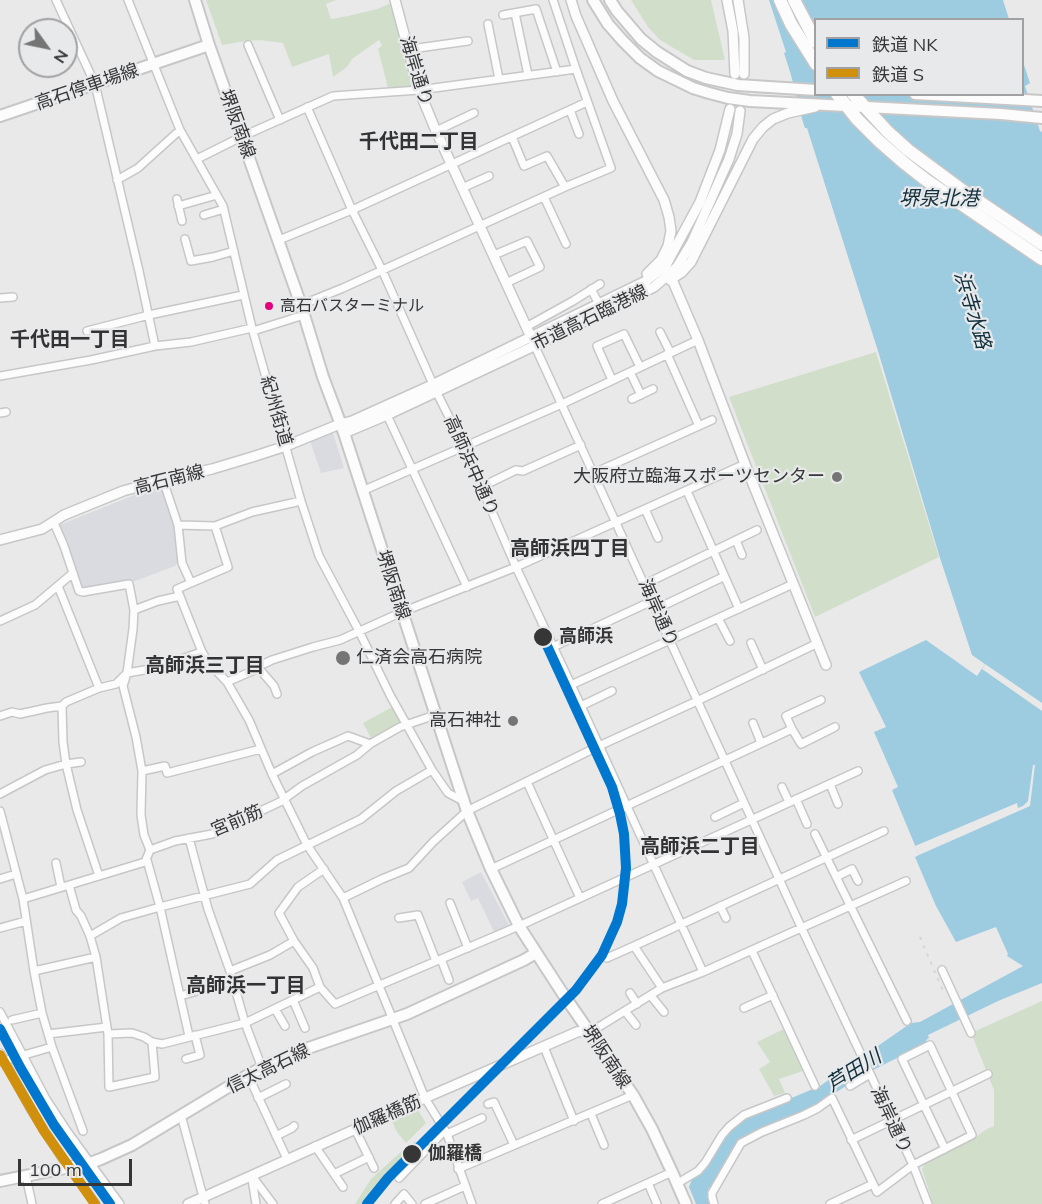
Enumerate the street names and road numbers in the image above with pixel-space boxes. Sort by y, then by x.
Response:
street label: 海岸通り [395,33,437,109]
street label: 高石停車場線 [32,59,142,115]
street label: 堺阪南線 [215,86,259,162]
street label: 市道高石臨港線 [529,281,651,355]
street label: 紀州街道 [256,373,296,449]
street label: 高師浜中通り [439,412,503,520]
street label: 高石南線 [131,461,207,499]
street label: 堺阪南線 [372,547,414,623]
street label: 海岸通り [633,576,683,650]
street label: 宮前筋 [208,801,266,841]
street label: 堺阪南線 [577,1021,635,1093]
street label: 信太高石線 [223,1040,313,1098]
street label: 海岸通り [866,1083,916,1157]
street label: 伽羅橋筋 [350,1090,424,1140]

